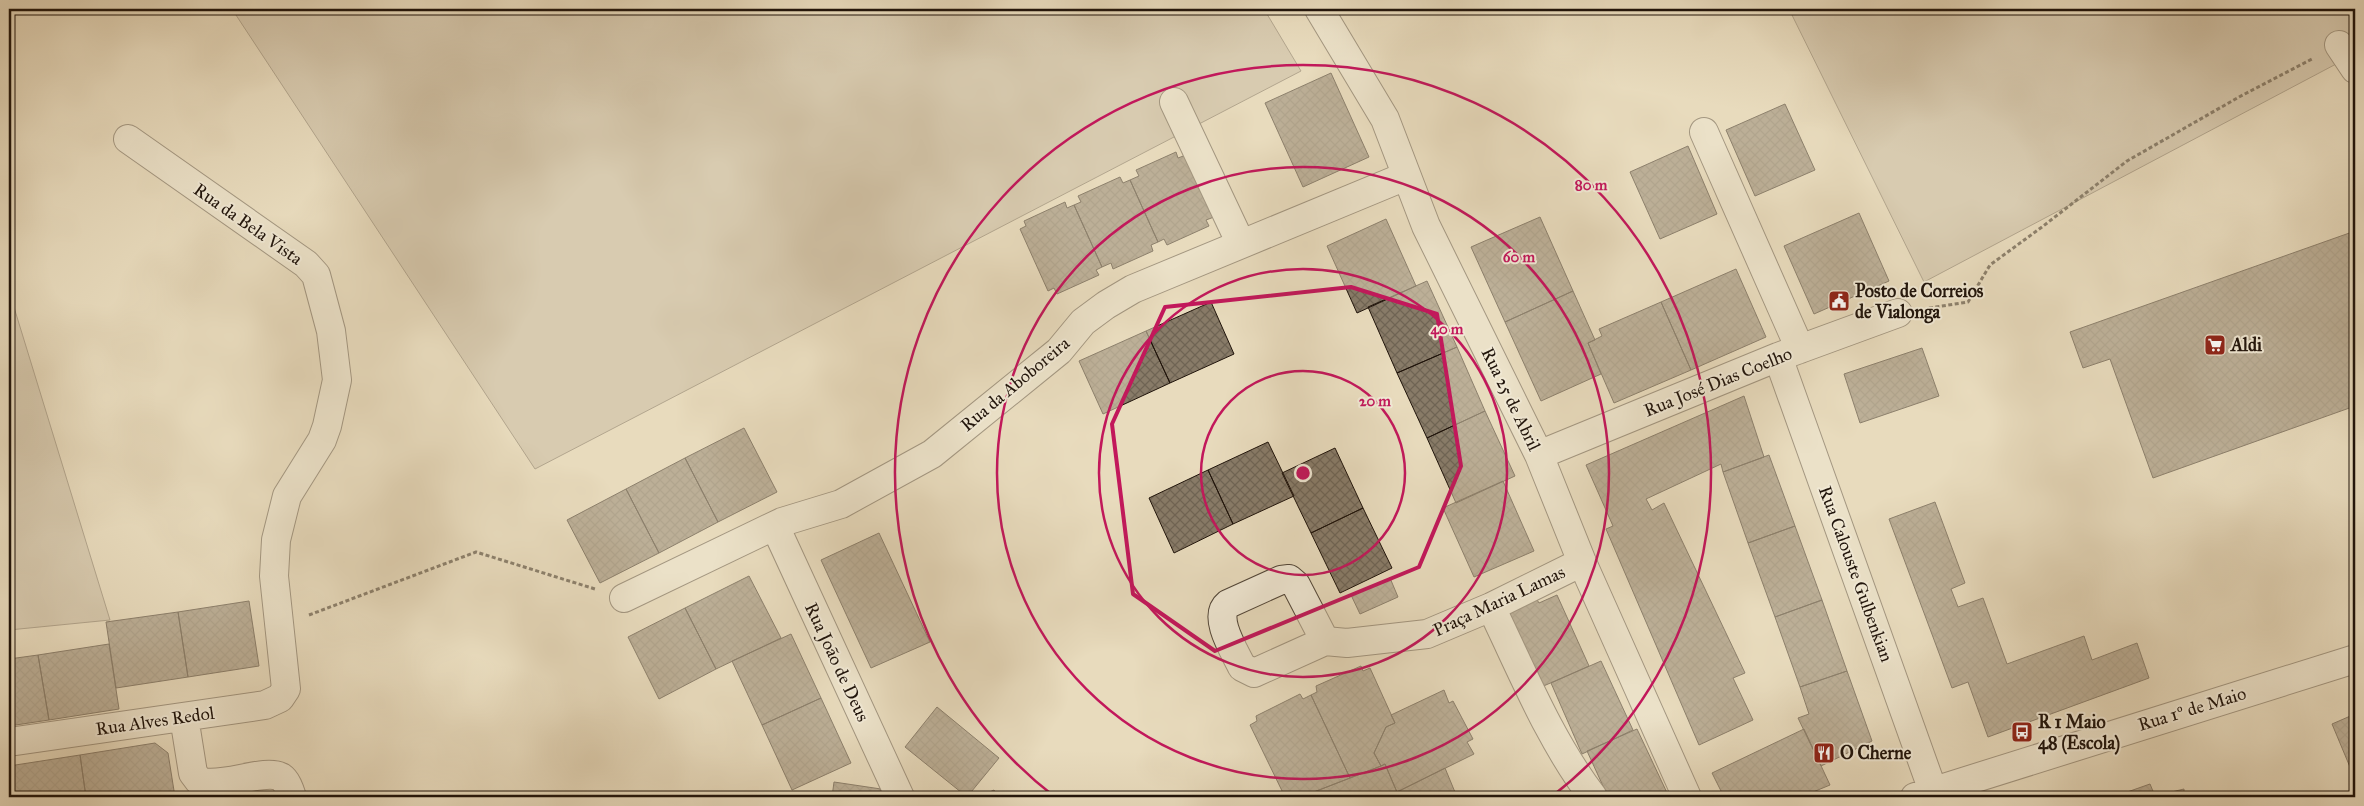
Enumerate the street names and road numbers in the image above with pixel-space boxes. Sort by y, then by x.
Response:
street label: Rua da Bela Vista [189,178,307,270]
street label: Rua da Aboboreira [956,332,1074,436]
street label: Rua José Dias Coelho [1641,342,1796,423]
street label: Rua 25 de Abril [1476,344,1546,454]
street label: Rua Calouste Gulbenkian [1814,483,1898,665]
street label: Praça Maria Lamas [1429,561,1569,641]
street label: Rua João de Deus [799,599,874,725]
street label: Rua 1º de Maio [2135,682,2249,736]
street label: Rua Alves Redol [94,702,216,740]

